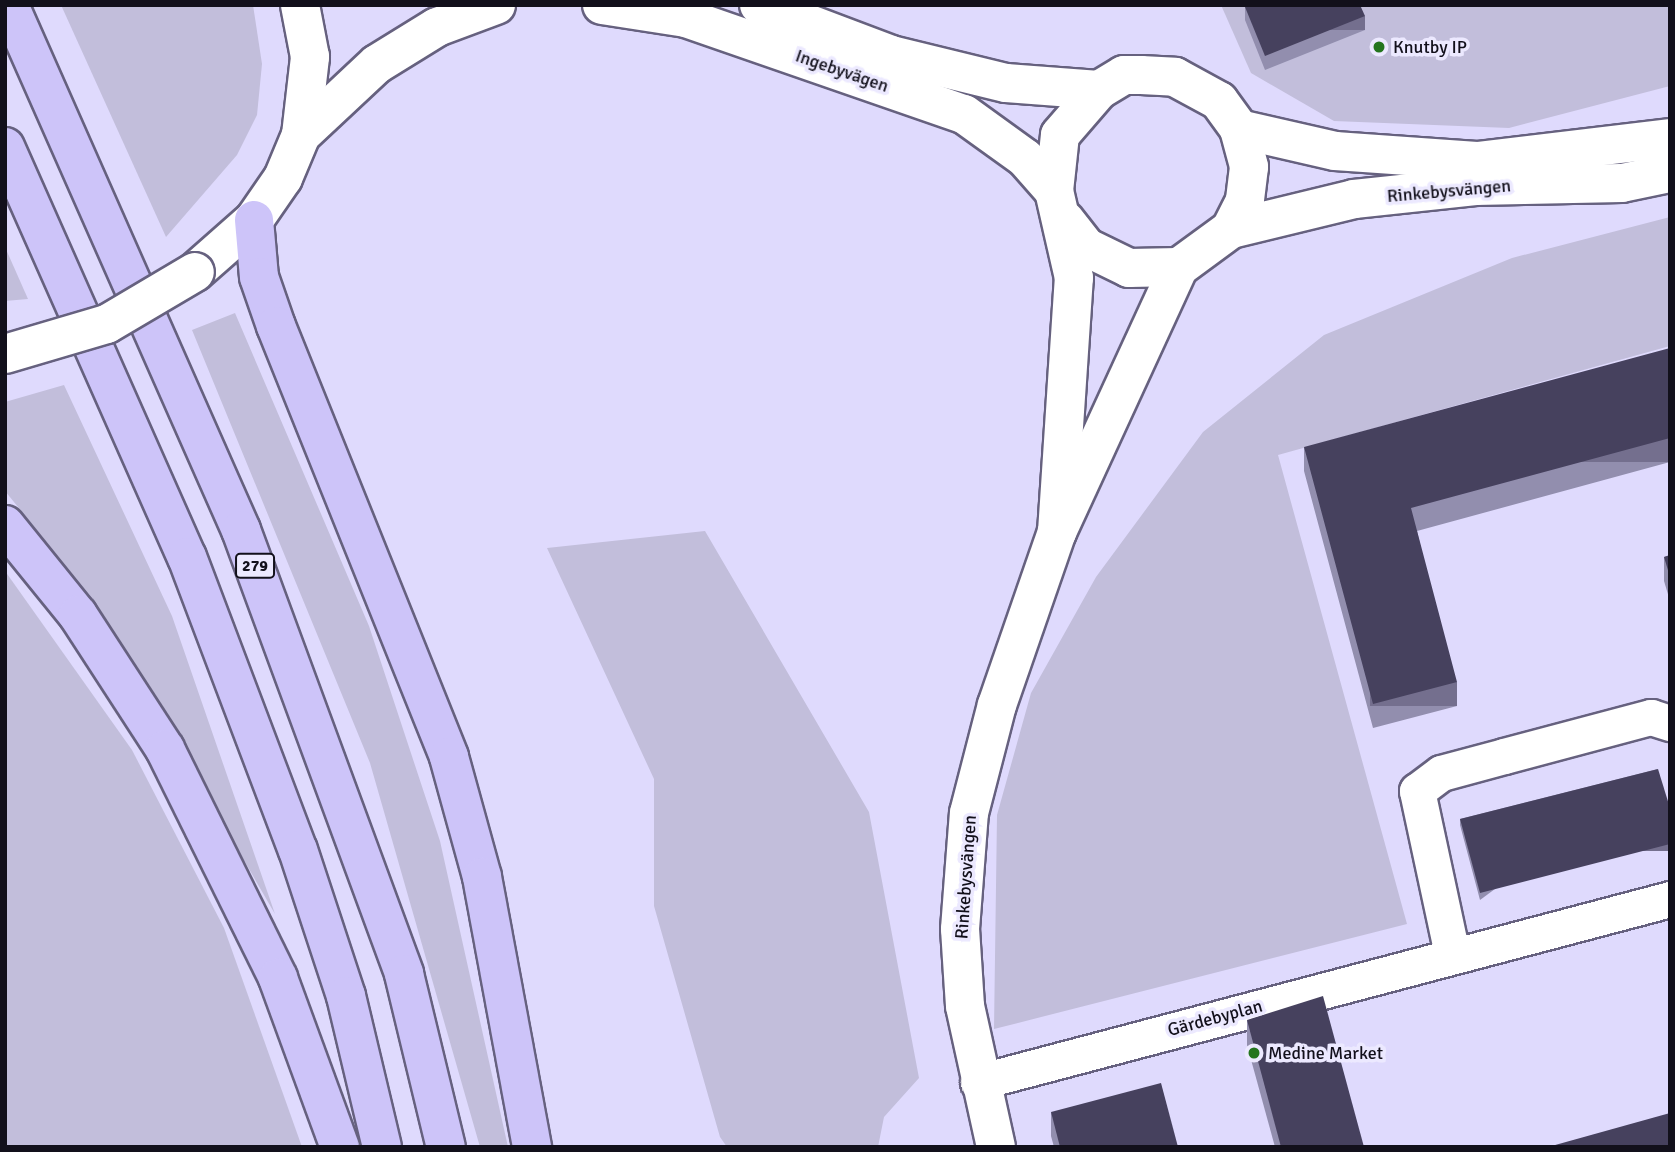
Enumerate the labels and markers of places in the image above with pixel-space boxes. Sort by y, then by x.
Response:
place label: Knutby IP [1393,36,1467,58]
marker: Knutby IP [1371,39,1387,55]
place label: Medine Market [1268,1042,1383,1064]
marker: Medine Market [1246,1045,1262,1061]

